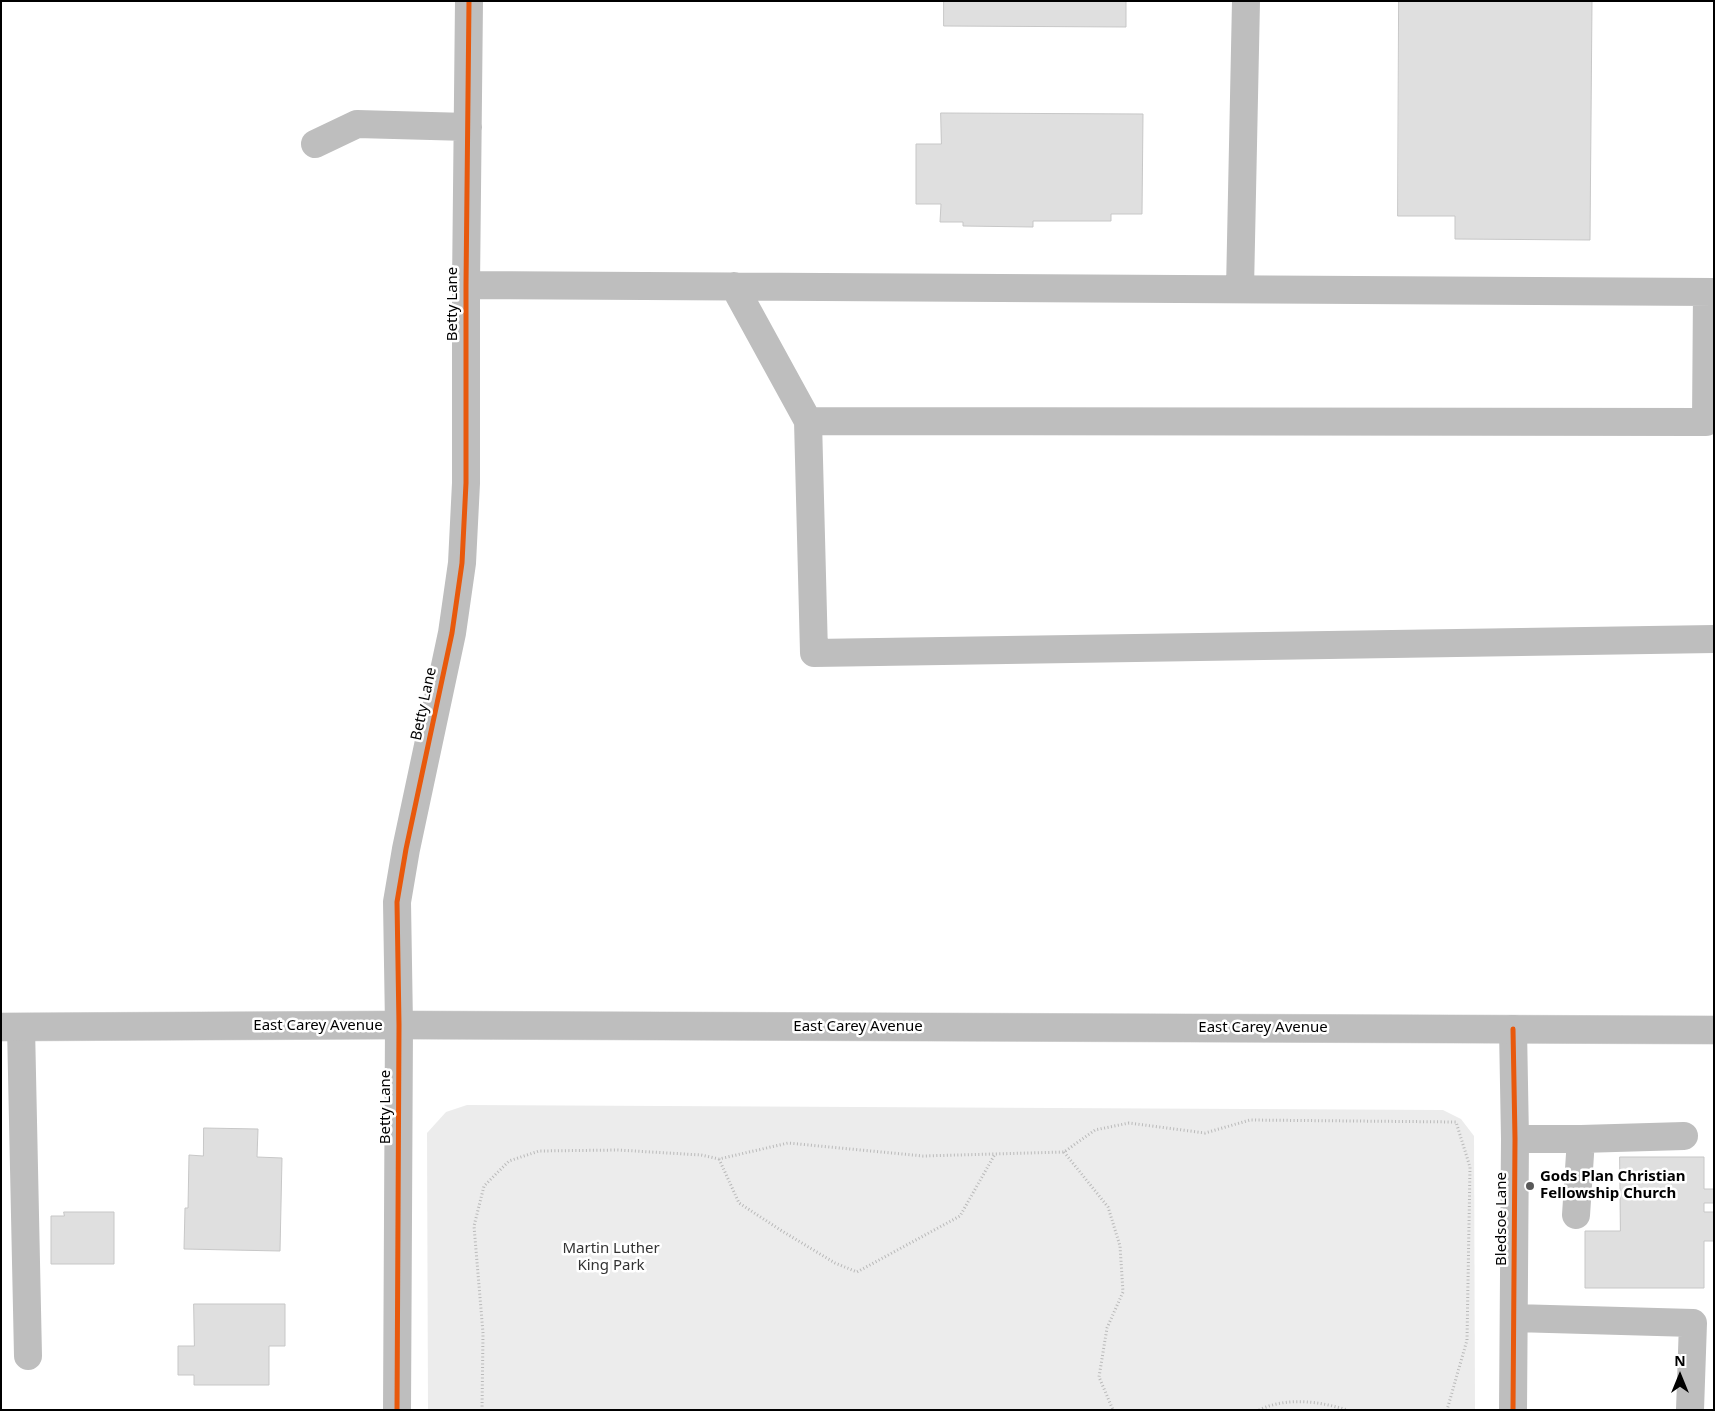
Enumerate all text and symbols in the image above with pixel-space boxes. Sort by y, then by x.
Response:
street label: Betty Lane [444,267,462,341]
street label: Betty Lane [407,666,441,742]
street label: East Carey Avenue [253,1017,383,1035]
street label: East Carey Avenue [793,1018,923,1036]
street label: East Carey Avenue [1198,1019,1328,1037]
street label: Betty Lane [377,1070,395,1144]
place label: Gods Plan Christian Fellowship Church [1540,1168,1685,1203]
street label: Bledsoe Lane [1493,1172,1511,1266]
marker: Gods Plan Christian Fellowship Church [1524,1180,1536,1192]
park label: Martin Luther King Park [562,1240,660,1275]
north arrow [1655,1351,1705,1401]
text: N [1674,1351,1686,1370]

